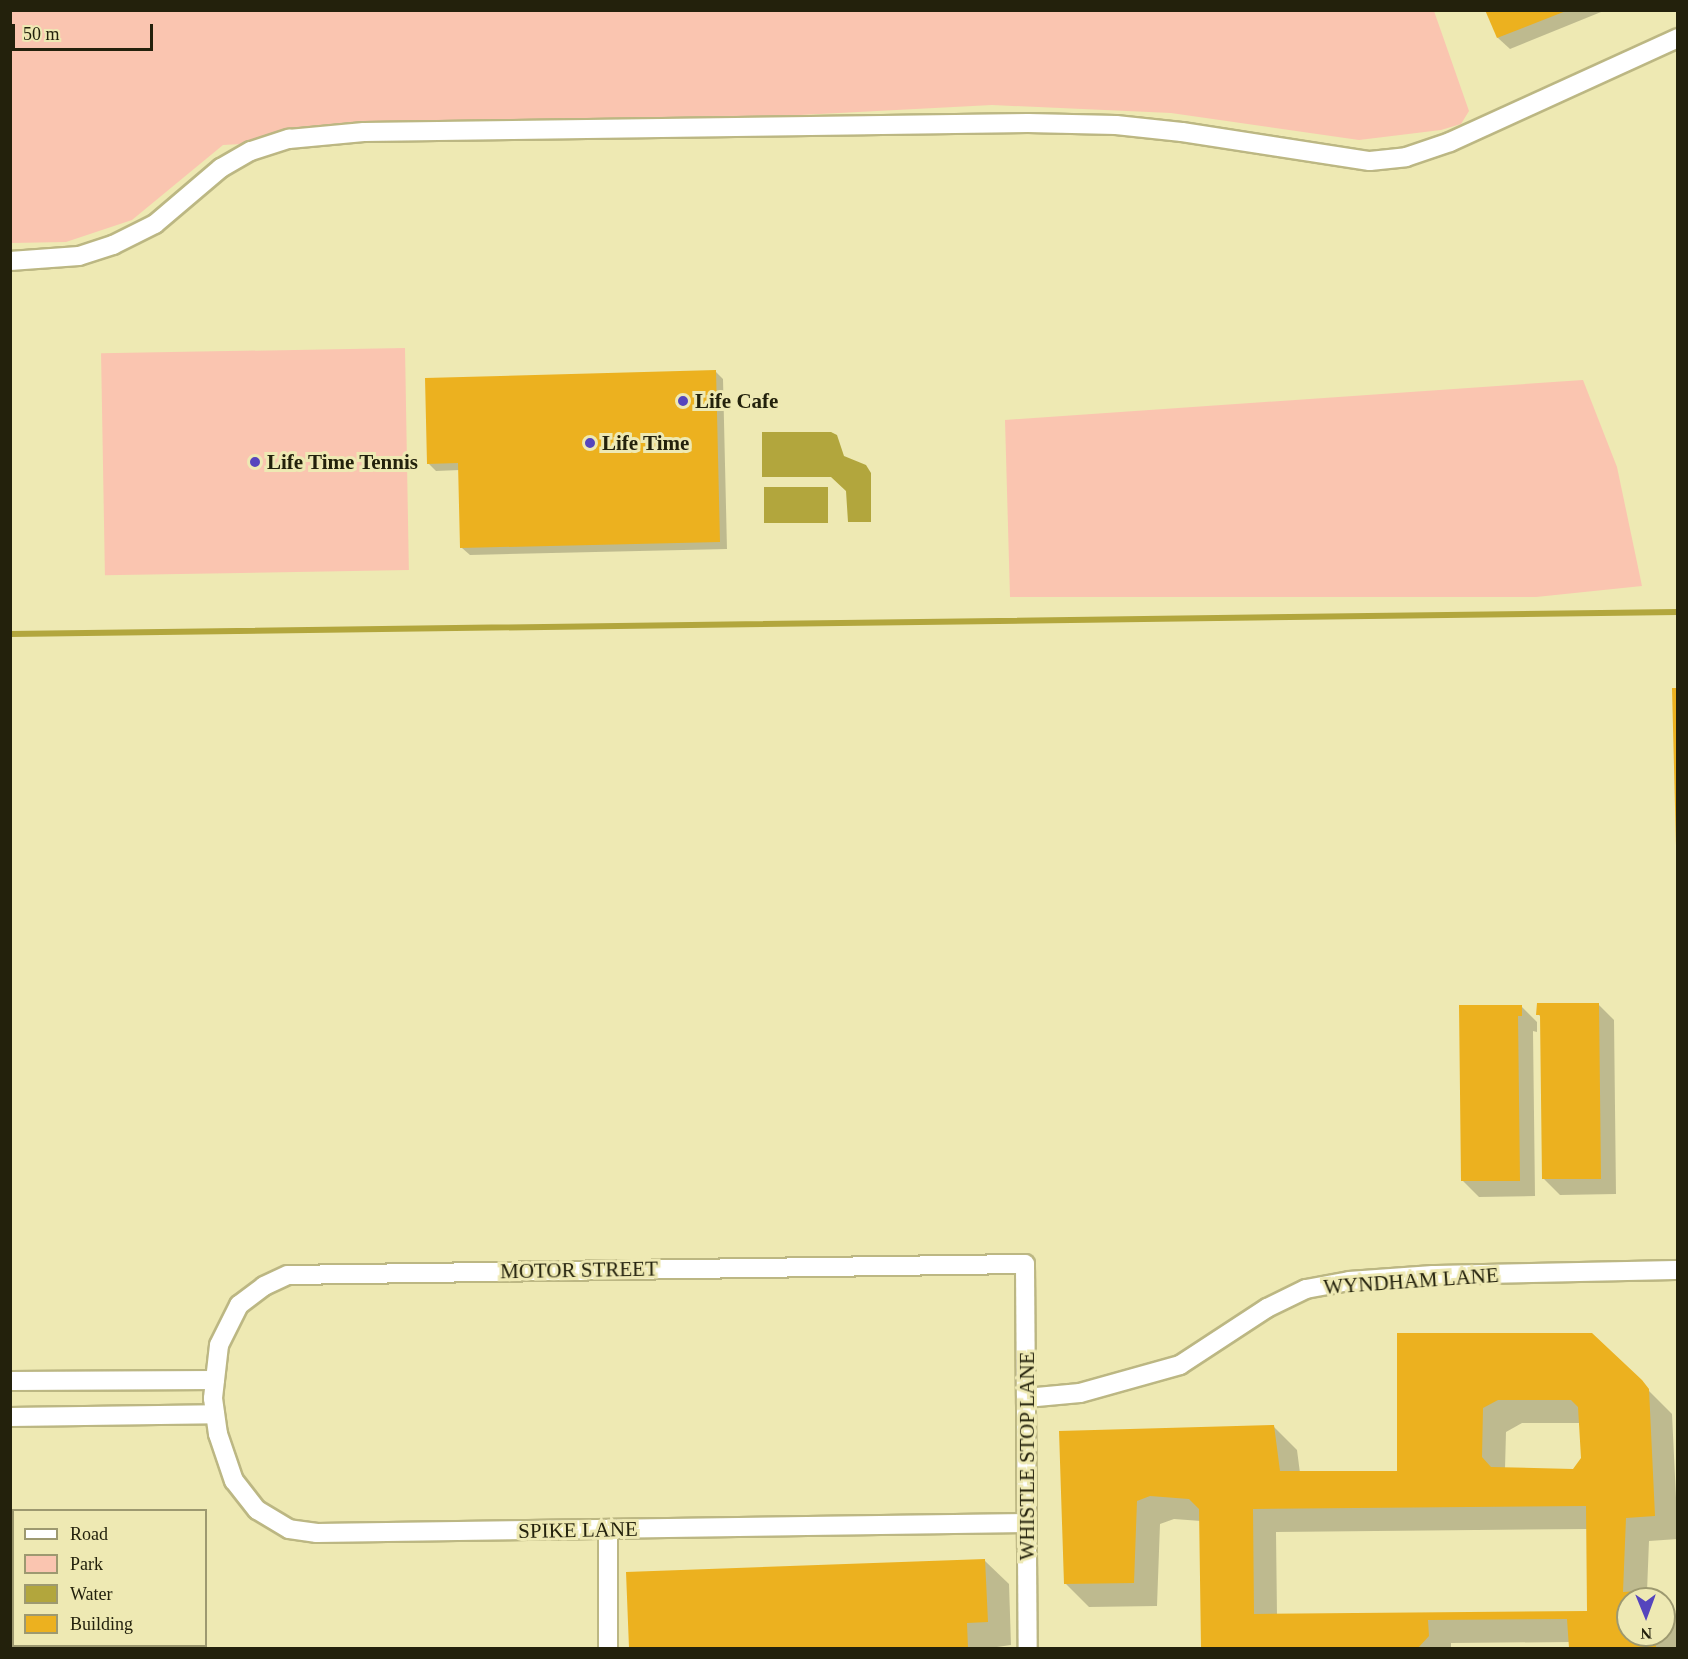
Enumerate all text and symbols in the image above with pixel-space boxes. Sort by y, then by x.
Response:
scale bar [15,12,156,50]
text: 50 m [23,24,60,44]
place label: Life Cafe [695,388,778,414]
marker: Life Cafe [676,394,690,408]
place label: Life Time [602,430,690,456]
marker: Life Time [583,436,597,450]
place label: Life Time Tennis [267,449,419,475]
marker: Life Time Tennis [248,455,262,469]
street label: MOTOR STREET [500,1256,658,1284]
street label: WYNDHAM LANE [1323,1262,1499,1300]
street label: WHISTLE STOP LANE [1014,1351,1040,1561]
legend [12,1509,207,1647]
street label: SPIKE LANE [518,1516,638,1544]
text: Road [70,1524,108,1544]
text: Park [70,1554,103,1574]
text: Water [70,1584,113,1604]
north arrow [1616,1587,1676,1647]
text: Building [70,1614,133,1634]
text: N [1640,1625,1652,1642]

